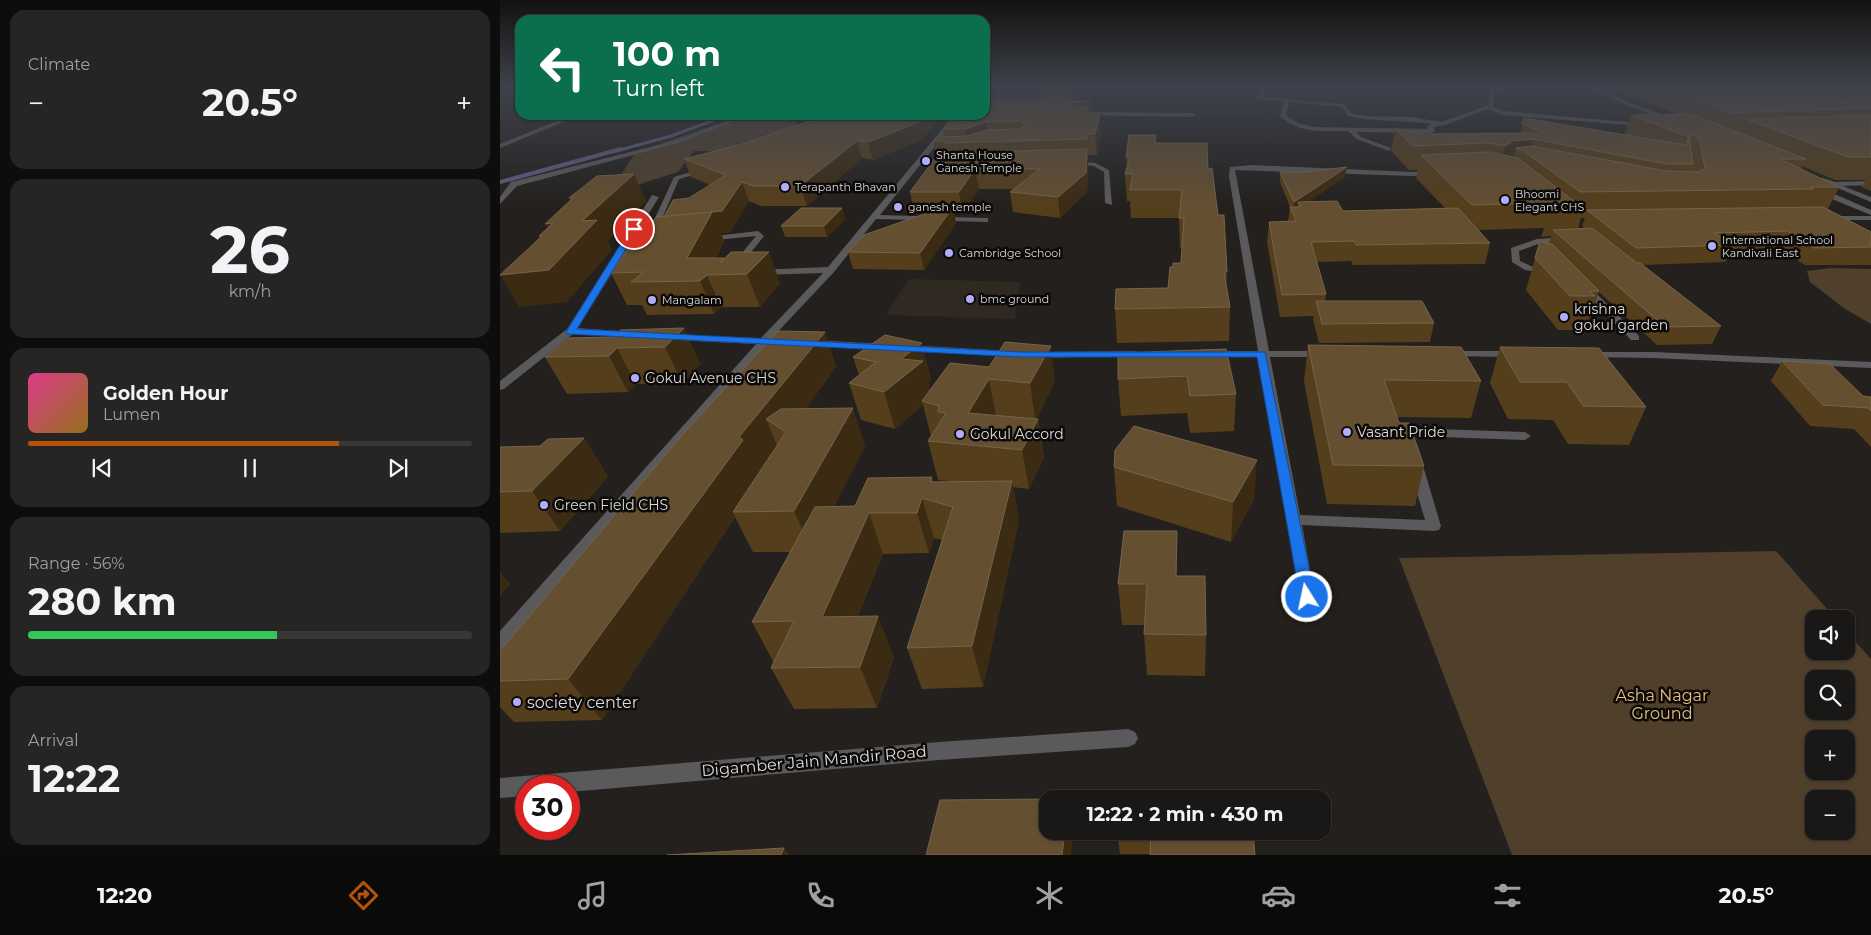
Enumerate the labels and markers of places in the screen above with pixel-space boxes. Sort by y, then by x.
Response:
place label: Shanta House Ganesh Temple [936,148,1022,175]
marker: Shanta House Ganesh Temple [920,155,932,167]
place label: Terapanth Bhavan [795,180,896,194]
marker: Terapanth Bhavan [779,181,791,193]
place label: Bhoomi Elegant CHS [1515,187,1585,214]
marker: Bhoomi Elegant CHS [1499,194,1511,206]
place label: ganesh temple [908,200,992,214]
marker: ganesh temple [892,201,904,213]
pin [613,208,655,250]
place label: International School Kandivali East [1722,233,1833,260]
marker: International School Kandivali East [1706,240,1718,252]
place label: Cambridge School [959,246,1061,260]
marker: Cambridge School [943,247,955,259]
place label: bmc ground [980,292,1049,306]
place label: Mangalam [662,293,722,307]
marker: bmc ground [964,293,976,305]
marker: Mangalam [646,294,658,306]
place label: krishna gokul garden [1574,300,1668,334]
marker: krishna gokul garden [1558,311,1570,323]
place label: Gokul Avenue CHS [645,369,776,387]
marker: Gokul Avenue CHS [629,372,641,384]
place label: Vasant Pride [1357,423,1445,441]
place label: Gokul Accord [970,425,1064,443]
marker: Vasant Pride [1341,426,1353,438]
marker: Gokul Accord [954,428,966,440]
place label: Green Field CHS [554,496,668,514]
marker: Green Field CHS [538,499,550,511]
place label: society center [527,693,638,712]
marker: society center [511,696,523,708]

